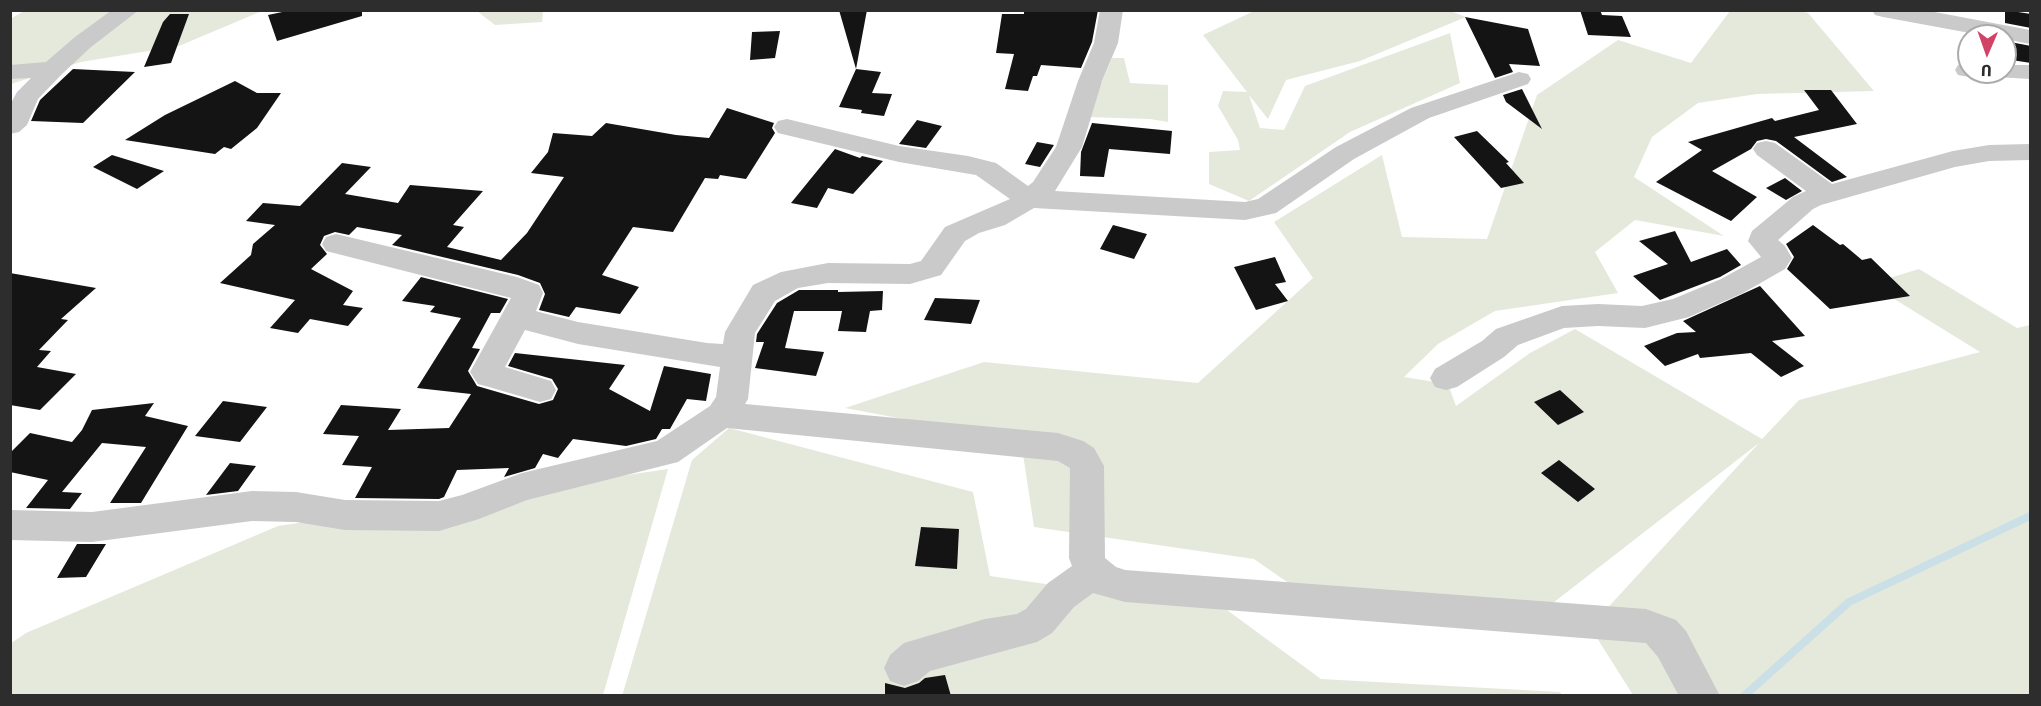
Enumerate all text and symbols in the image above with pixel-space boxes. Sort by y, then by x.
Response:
north arrow [1957,24,2017,84]
text: U [1981,61,1992,80]

